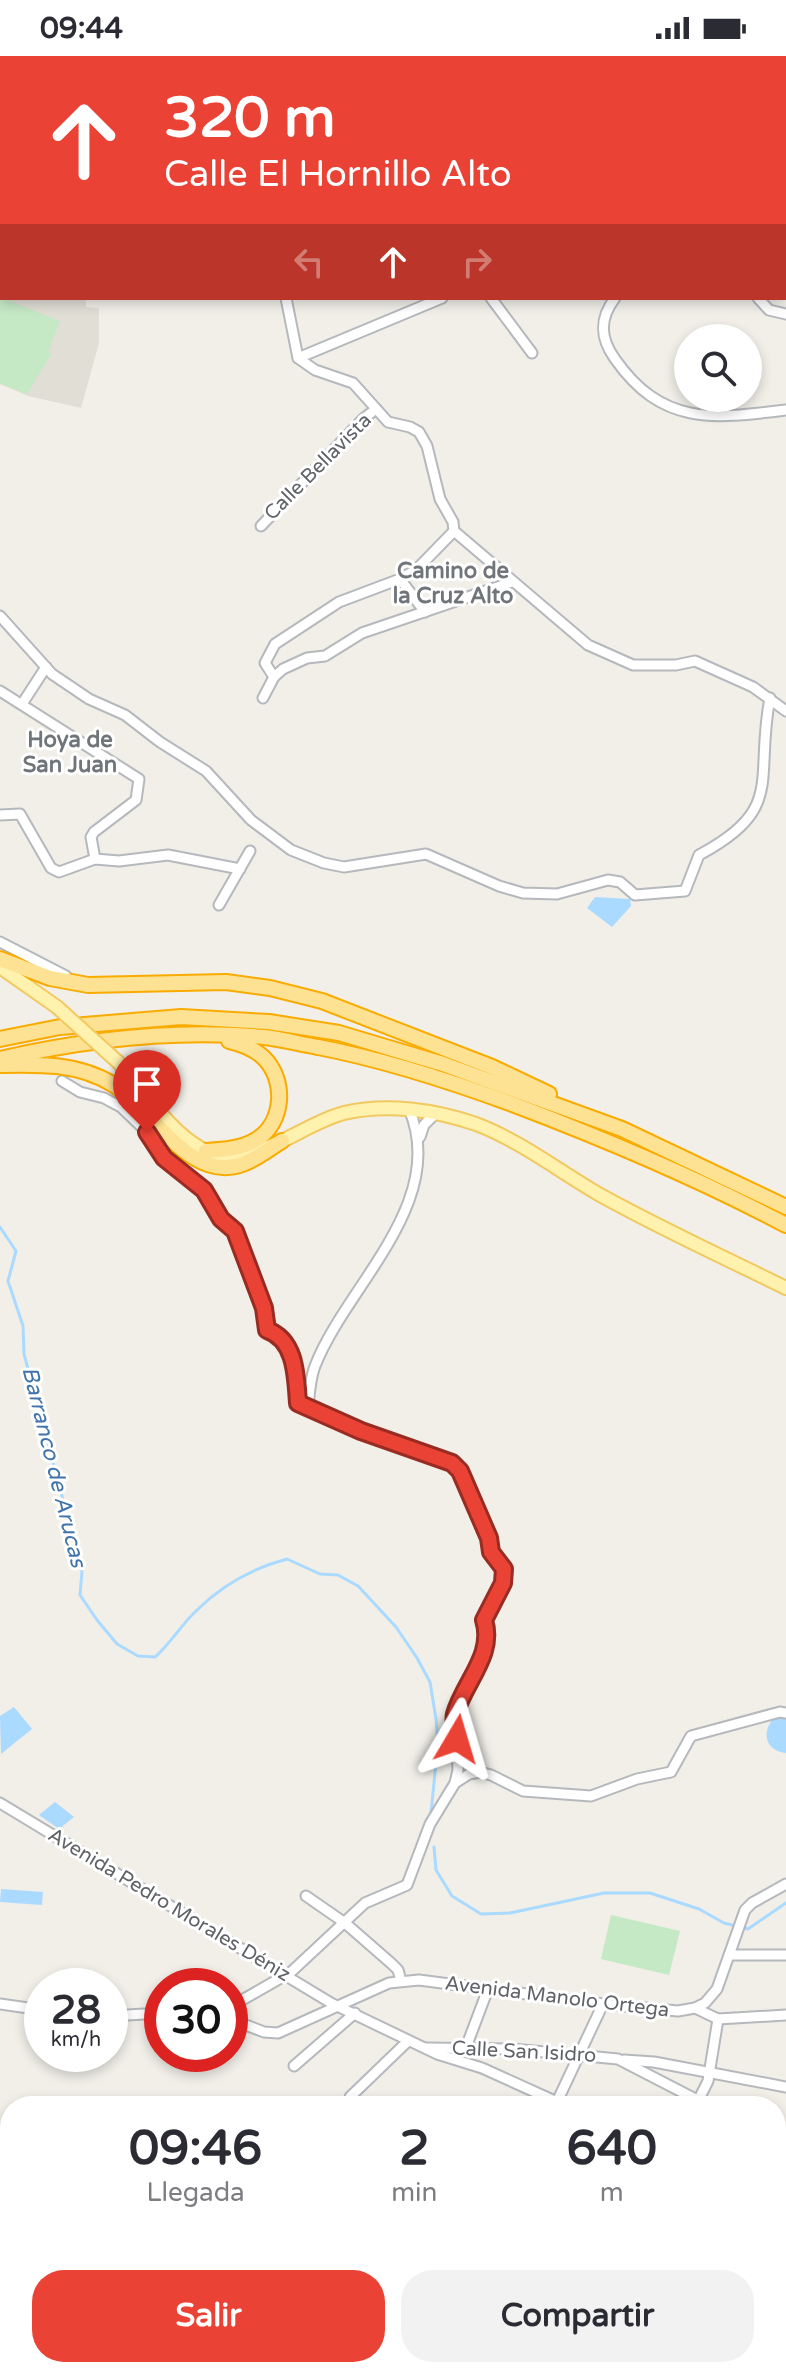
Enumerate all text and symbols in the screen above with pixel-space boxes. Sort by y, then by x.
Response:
text: 09:44 [40,10,123,47]
text: 320 m [164,85,335,152]
icon: ahead [32,88,136,192]
text: Calle El Hornillo Alto [164,153,512,196]
icon: left [287,240,331,284]
icon: ahead [371,240,415,284]
icon: right [455,240,499,284]
map controls [674,324,762,412]
button: search [674,324,762,412]
street label: Calle Bellavista [259,408,377,526]
district label: Camino de la Cruz Alto [393,558,513,609]
district label: Hoya de San Juan [23,727,117,778]
pin [113,1050,181,1132]
icon: arrive [125,1062,169,1106]
water label: Barranco de Arucas [16,1364,92,1571]
position arrow [415,1697,499,1781]
street label: Avenida Pedro Morales Déniz [44,1823,294,1987]
speed limit sign: 30 [144,1968,248,2072]
street label: Avenida Manolo Ortega [443,1971,671,2023]
text: 28 [51,1986,101,2034]
text: km/h [51,2028,101,2052]
street label: Calle San Isidro [451,2036,597,2068]
text: 09:46 [129,2120,262,2178]
text: 2 [399,2120,429,2178]
text: 640 [566,2120,657,2178]
text: Llegada [147,2177,245,2208]
text: min [391,2177,437,2208]
text: m [600,2177,624,2208]
button: Salir [32,2270,385,2362]
button: Compartir [401,2270,754,2362]

